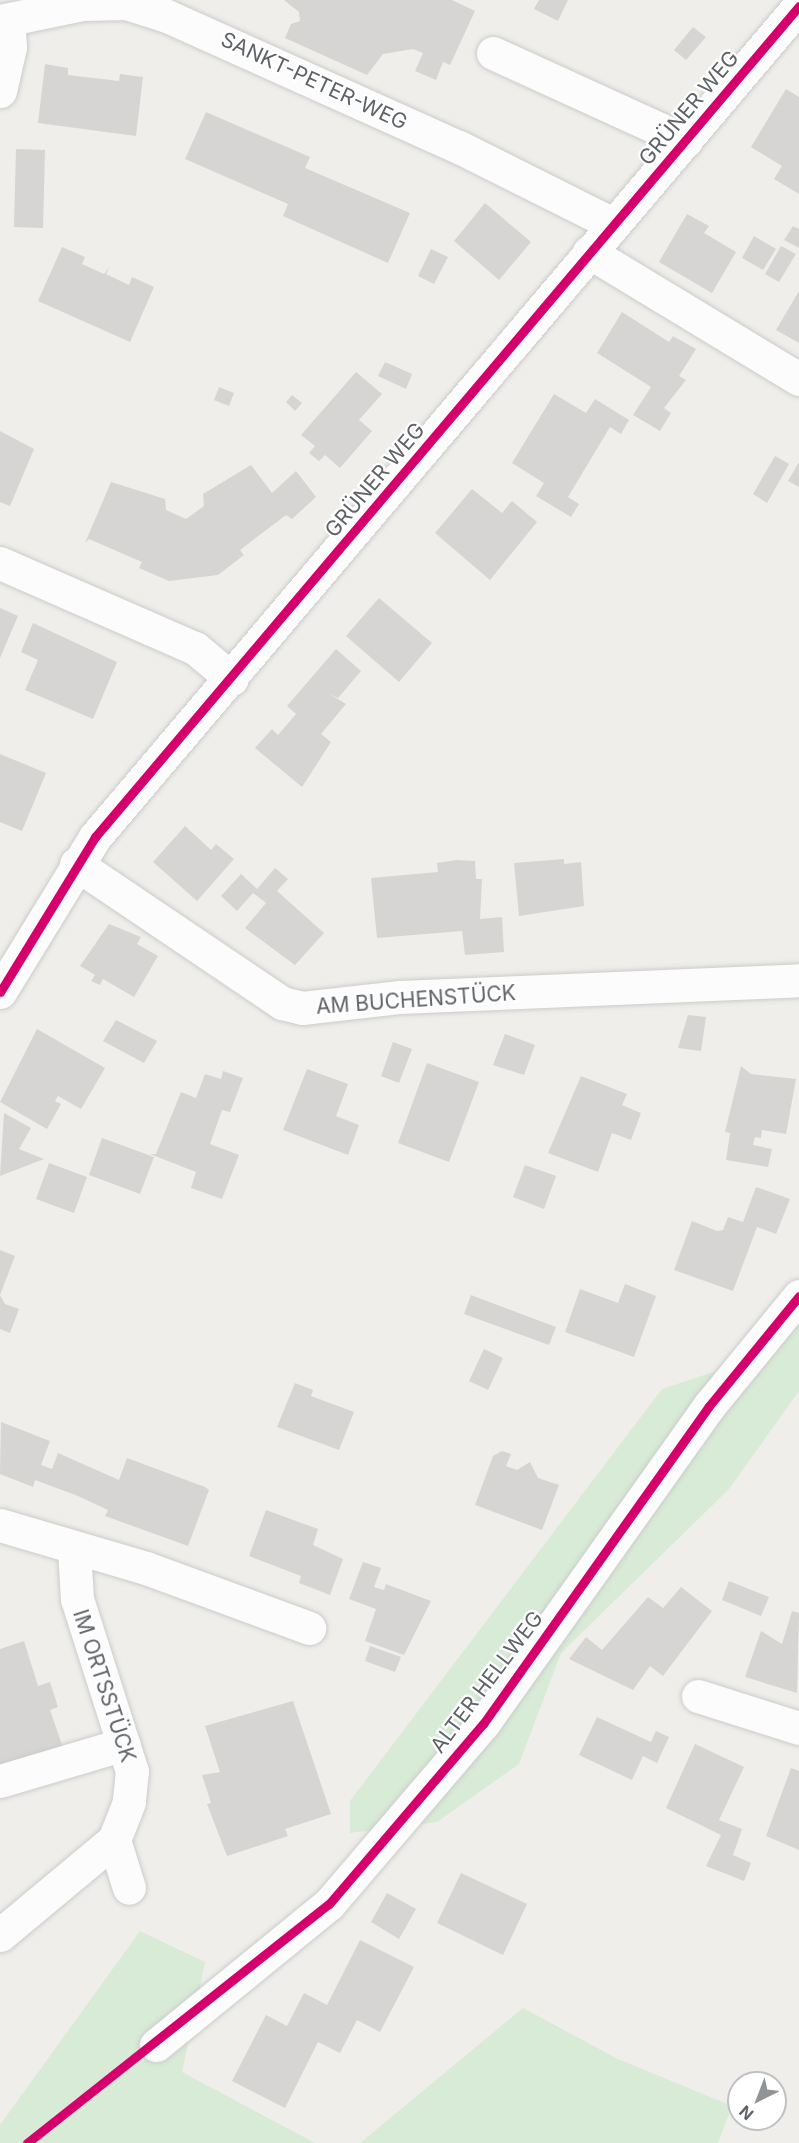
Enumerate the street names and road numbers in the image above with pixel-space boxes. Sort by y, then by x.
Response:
street label: SANKT-PETER-WEG [217,27,411,135]
street label: GRÜNER WEG [634,46,744,170]
street label: GRÜNER WEG [320,418,430,542]
street label: AM BUCHENSTÜCK [315,980,517,1020]
street label: IM ORTSSTÜCK [67,1606,141,1766]
street label: ALTER HELLWEG [426,1606,548,1758]

